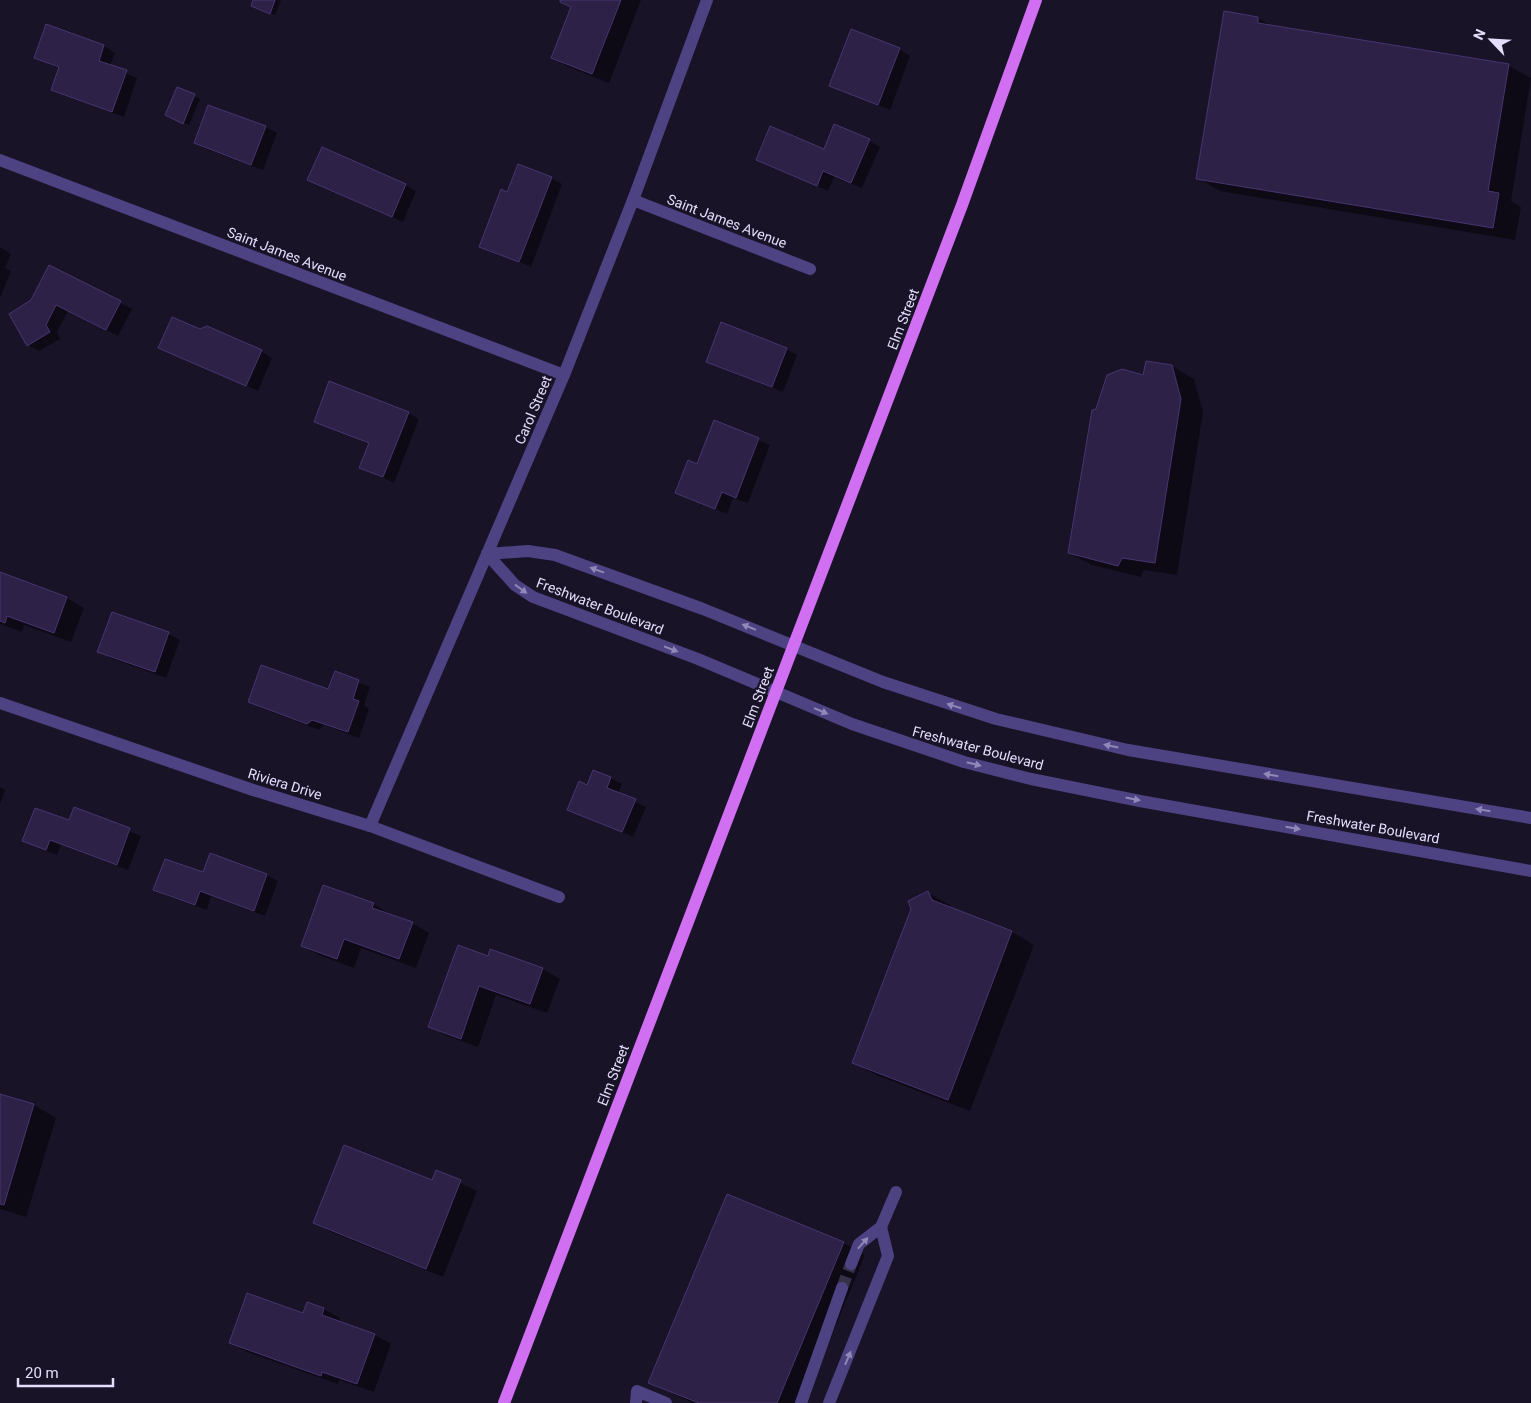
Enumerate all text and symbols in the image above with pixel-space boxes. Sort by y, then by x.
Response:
north arrow [1466,15,1516,65]
text: N [1470,27,1489,42]
street label: Saint James Avenue [665,191,789,251]
street label: Saint James Avenue [225,224,349,284]
street label: Elm Street [884,286,922,352]
street label: Carol Street [511,373,555,447]
one-way arrow [589,566,604,574]
street label: Freshwater Boulevard [534,574,666,638]
one-way arrow [514,584,528,594]
one-way arrow [742,623,756,631]
one-way arrow [664,646,679,653]
street label: Elm Street [739,664,777,730]
one-way arrow [946,701,961,709]
one-way arrow [814,707,828,715]
street label: Freshwater Boulevard [911,723,1045,773]
one-way arrow [1103,742,1118,750]
one-way arrow [967,761,982,769]
street label: Riviera Drive [246,765,324,803]
one-way arrow [1262,771,1278,779]
one-way arrow [1125,796,1141,804]
one-way arrow [1475,806,1491,814]
street label: Freshwater Boulevard [1305,807,1441,847]
one-way arrow [1285,824,1301,832]
street label: Elm Street [594,1042,632,1108]
one-way arrow [857,1238,869,1250]
one-way arrow [844,1350,852,1365]
scale bar [18,1356,112,1388]
text: 20 m [25,1364,59,1382]

